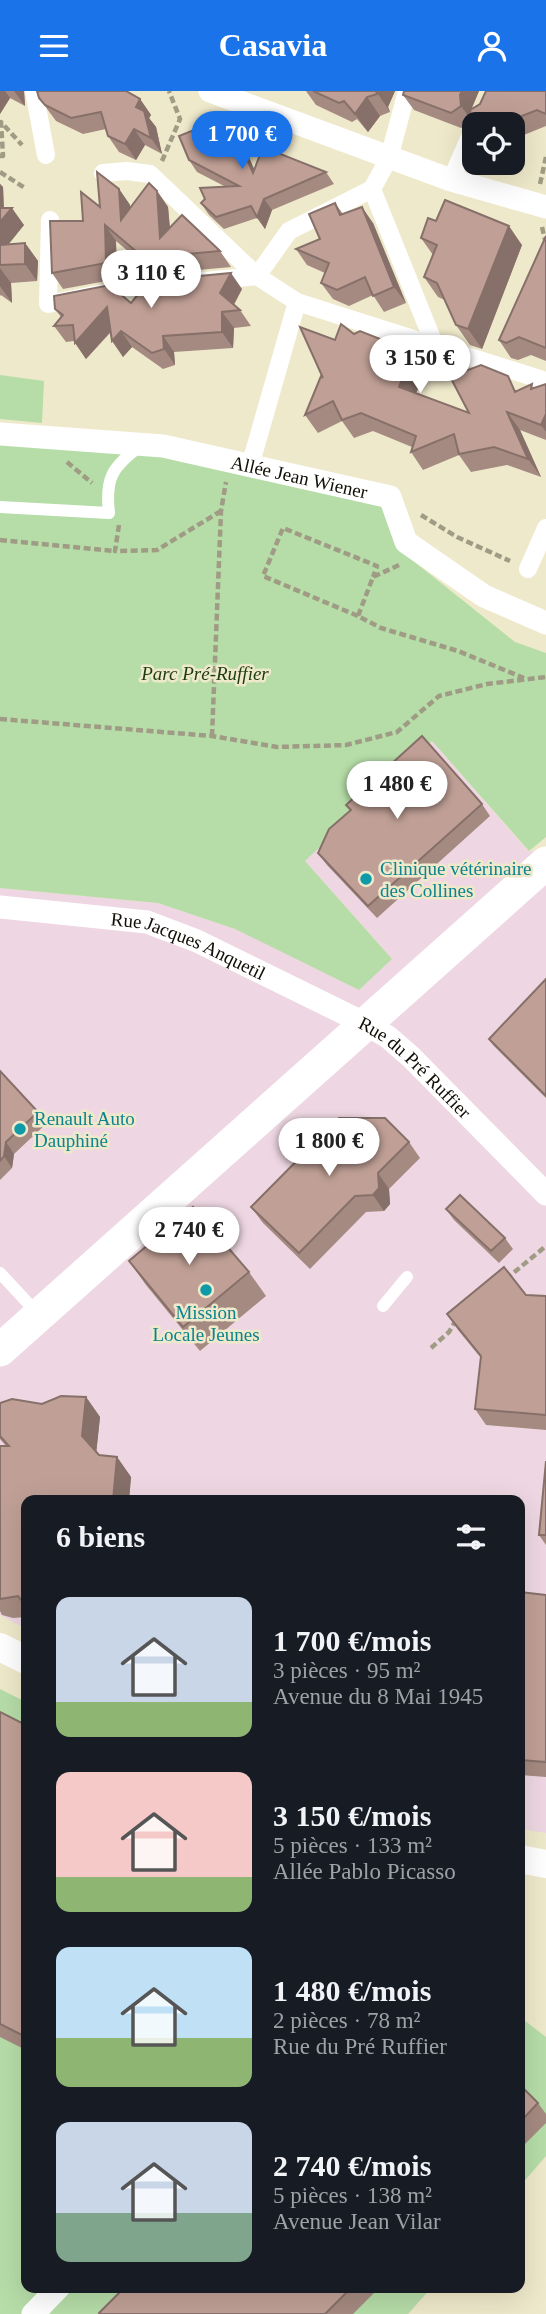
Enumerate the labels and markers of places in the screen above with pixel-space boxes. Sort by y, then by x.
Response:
pin: 1 700 € [177,111,307,171]
pin: 3 110 € [86,251,216,310]
pin: 3 150 € [355,335,485,395]
pin: 1 480 € [332,761,462,821]
place label: Clinique vétérinaire des Collines [380,858,531,901]
marker: Clinique vétérinaire des Collines [358,871,374,887]
place label: Renault Auto Dauphiné [34,1108,135,1151]
pin: 1 800 € [264,1119,394,1178]
marker: Renault Auto Dauphiné [12,1121,28,1137]
pin: 2 740 € [124,1207,254,1267]
marker: Mission Locale Jeunes [198,1282,214,1298]
place label: Mission Locale Jeunes [152,1302,260,1345]

